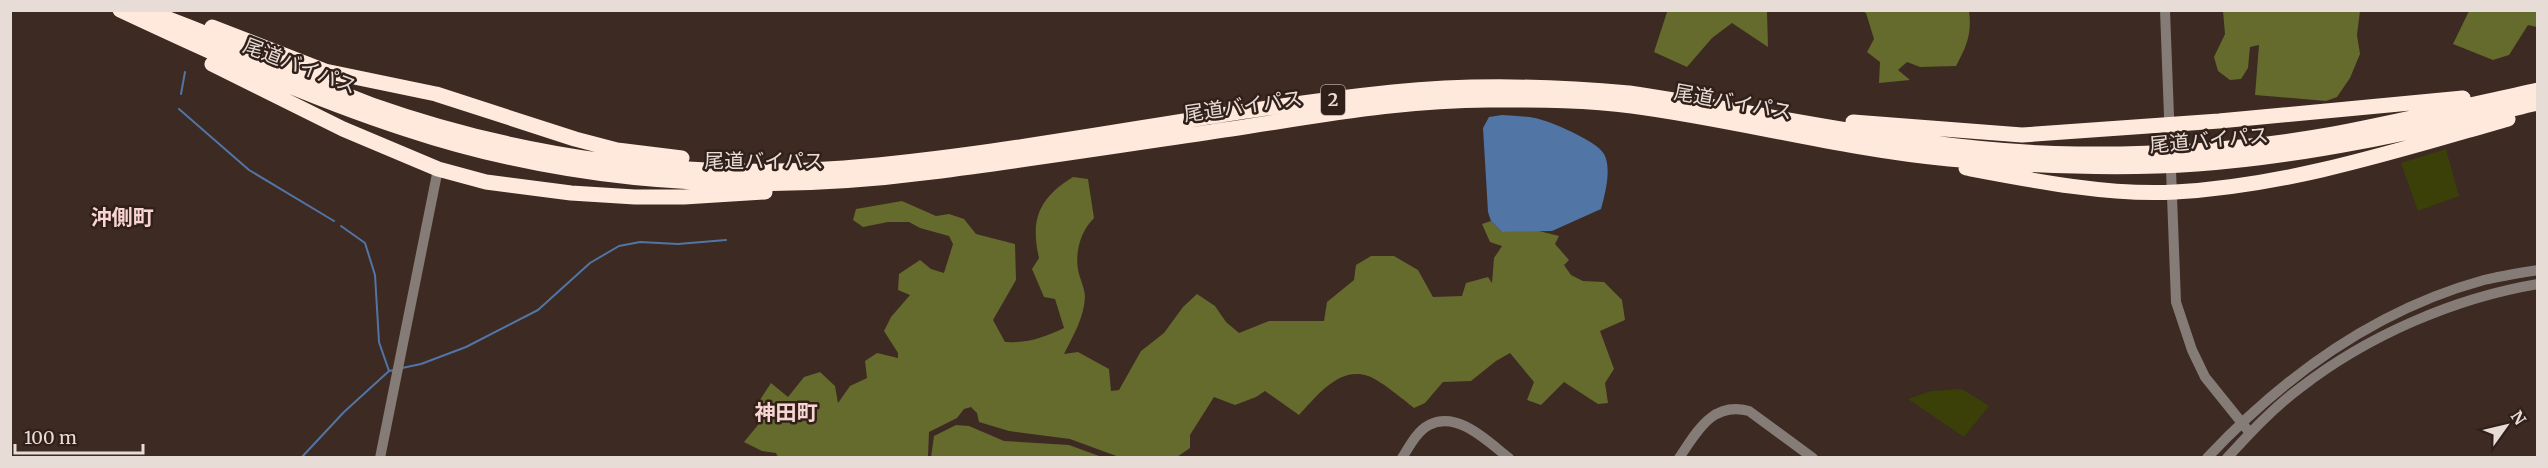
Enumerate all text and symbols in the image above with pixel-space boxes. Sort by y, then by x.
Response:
street label: 尾道バイパス [240,32,360,99]
street label: 尾道バイパス [1672,79,1794,124]
street label: 尾道バイパス [1182,85,1304,126]
road number: 2 [1321,85,1345,115]
street label: 尾道バイパス [2148,122,2270,157]
street label: 尾道バイパス [704,148,824,173]
district label: 沖側町 [91,204,154,231]
north arrow [2476,396,2536,456]
district label: 神田町 [755,399,818,426]
text: N [2507,407,2530,429]
scale bar [15,417,142,455]
text: 100 m [24,426,77,449]

